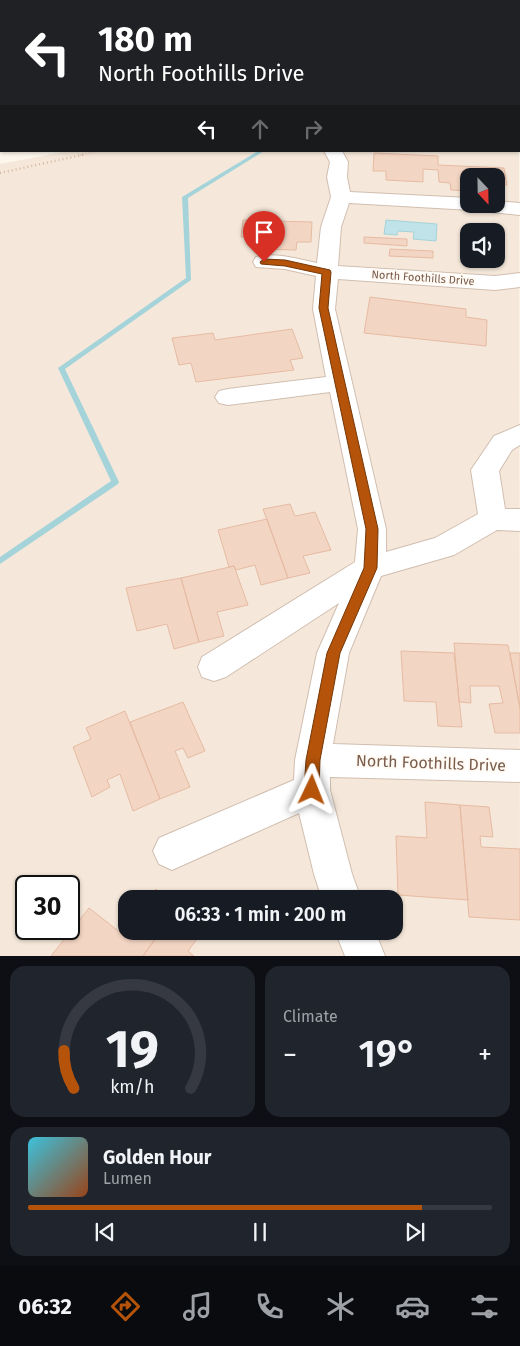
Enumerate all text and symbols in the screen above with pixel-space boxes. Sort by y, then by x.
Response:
text: 180 m [98,18,193,60]
icon: left [15,20,80,85]
text: North Foothills Drive [98,60,304,87]
icon: left [193,115,221,143]
icon: ahead [246,115,274,143]
icon: right [299,115,327,143]
north arrow [460,168,505,212]
map controls [460,168,505,268]
pin [243,211,285,262]
icon: arrive [250,218,278,246]
button: sound [460,223,505,268]
street label: North Foothills Drive [371,268,475,288]
street label: North Foothills Drive [356,751,506,775]
position arrow [285,763,337,815]
speed limit sign: 30 [15,875,80,940]
text: 06:33 · 1 min · 200 m [175,903,346,926]
text: Climate [283,1007,338,1026]
text: 19 [106,1018,159,1081]
text: 19° [358,1031,417,1077]
text: − [283,1038,297,1071]
text: + [478,1038,492,1071]
text: km/h [110,1076,155,1098]
text: Golden Hour [103,1146,212,1169]
text: Lumen [103,1169,152,1188]
icon: previous [91,1218,119,1246]
icon: pause [246,1218,274,1246]
icon: next [401,1218,429,1246]
icon: directions [108,1289,143,1324]
icon: music [180,1289,215,1324]
icon: phone [252,1289,287,1324]
icon: climate [323,1289,358,1324]
icon: car [395,1289,430,1324]
icon: filters [467,1289,502,1324]
text: 06:32 [18,1293,72,1320]

